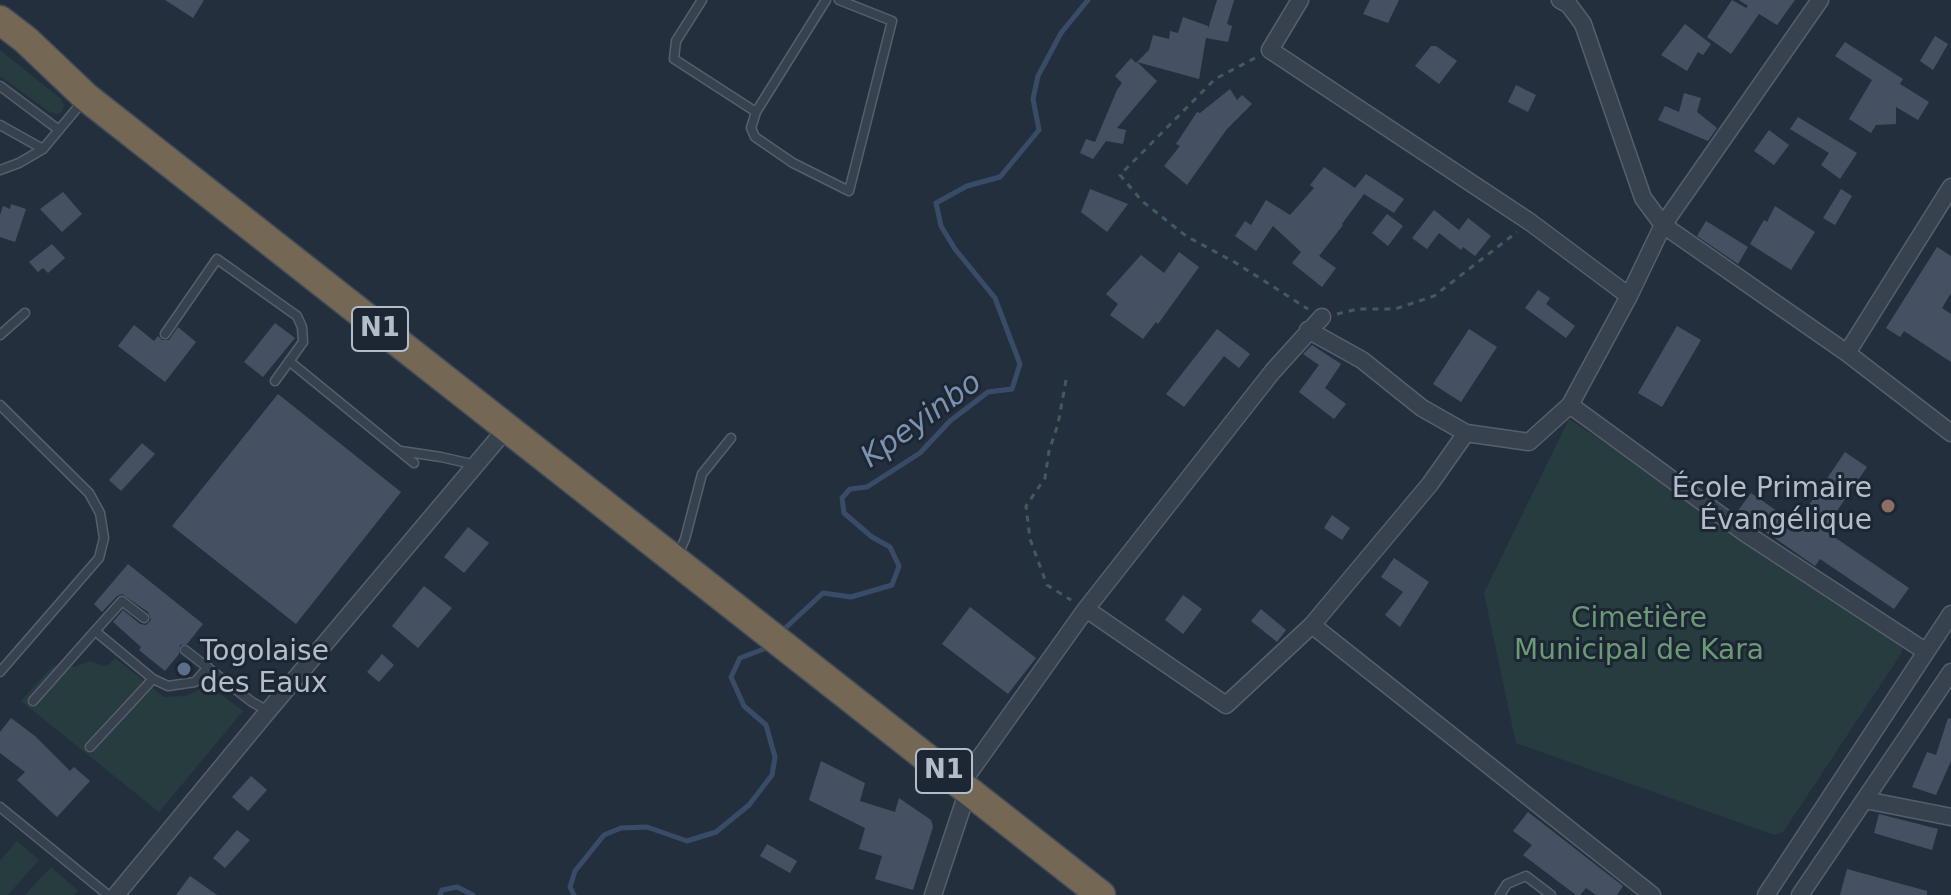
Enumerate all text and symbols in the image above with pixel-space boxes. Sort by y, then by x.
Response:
road number: N1 [352,307,408,351]
water label: Kpeyinbo [855,365,989,477]
place label: École Primaire Évangélique [1672,473,1872,539]
marker: École Primaire Évangélique [1879,497,1897,515]
park label: Cimetière Municipal de Kara [1514,603,1764,669]
place label: Togolaise des Eaux [200,636,329,702]
marker: Togolaise des Eaux [175,660,193,678]
road number: N1 [916,749,972,793]

